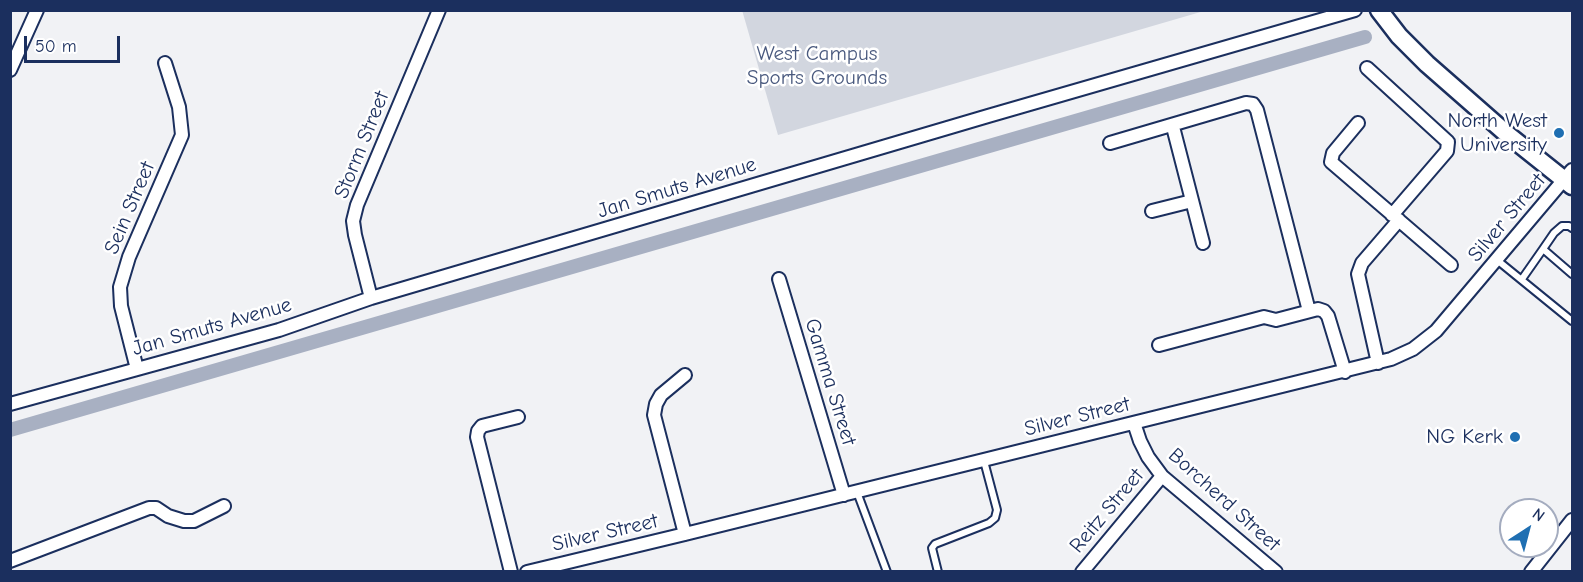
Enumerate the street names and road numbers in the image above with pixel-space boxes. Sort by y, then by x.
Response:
street label: Storm Street [329,88,395,202]
street label: Jan Smuts Avenue [595,152,759,224]
street label: Sein Street [99,158,161,258]
street label: Silver Street [1463,169,1551,267]
street label: Jan Smuts Avenue [129,292,295,362]
street label: Gamma Street [799,316,861,448]
street label: Silver Street [1022,392,1132,442]
street label: Borcherd Street [1163,443,1285,557]
street label: Reitz Street [1064,464,1150,558]
street label: Silver Street [550,509,660,557]

